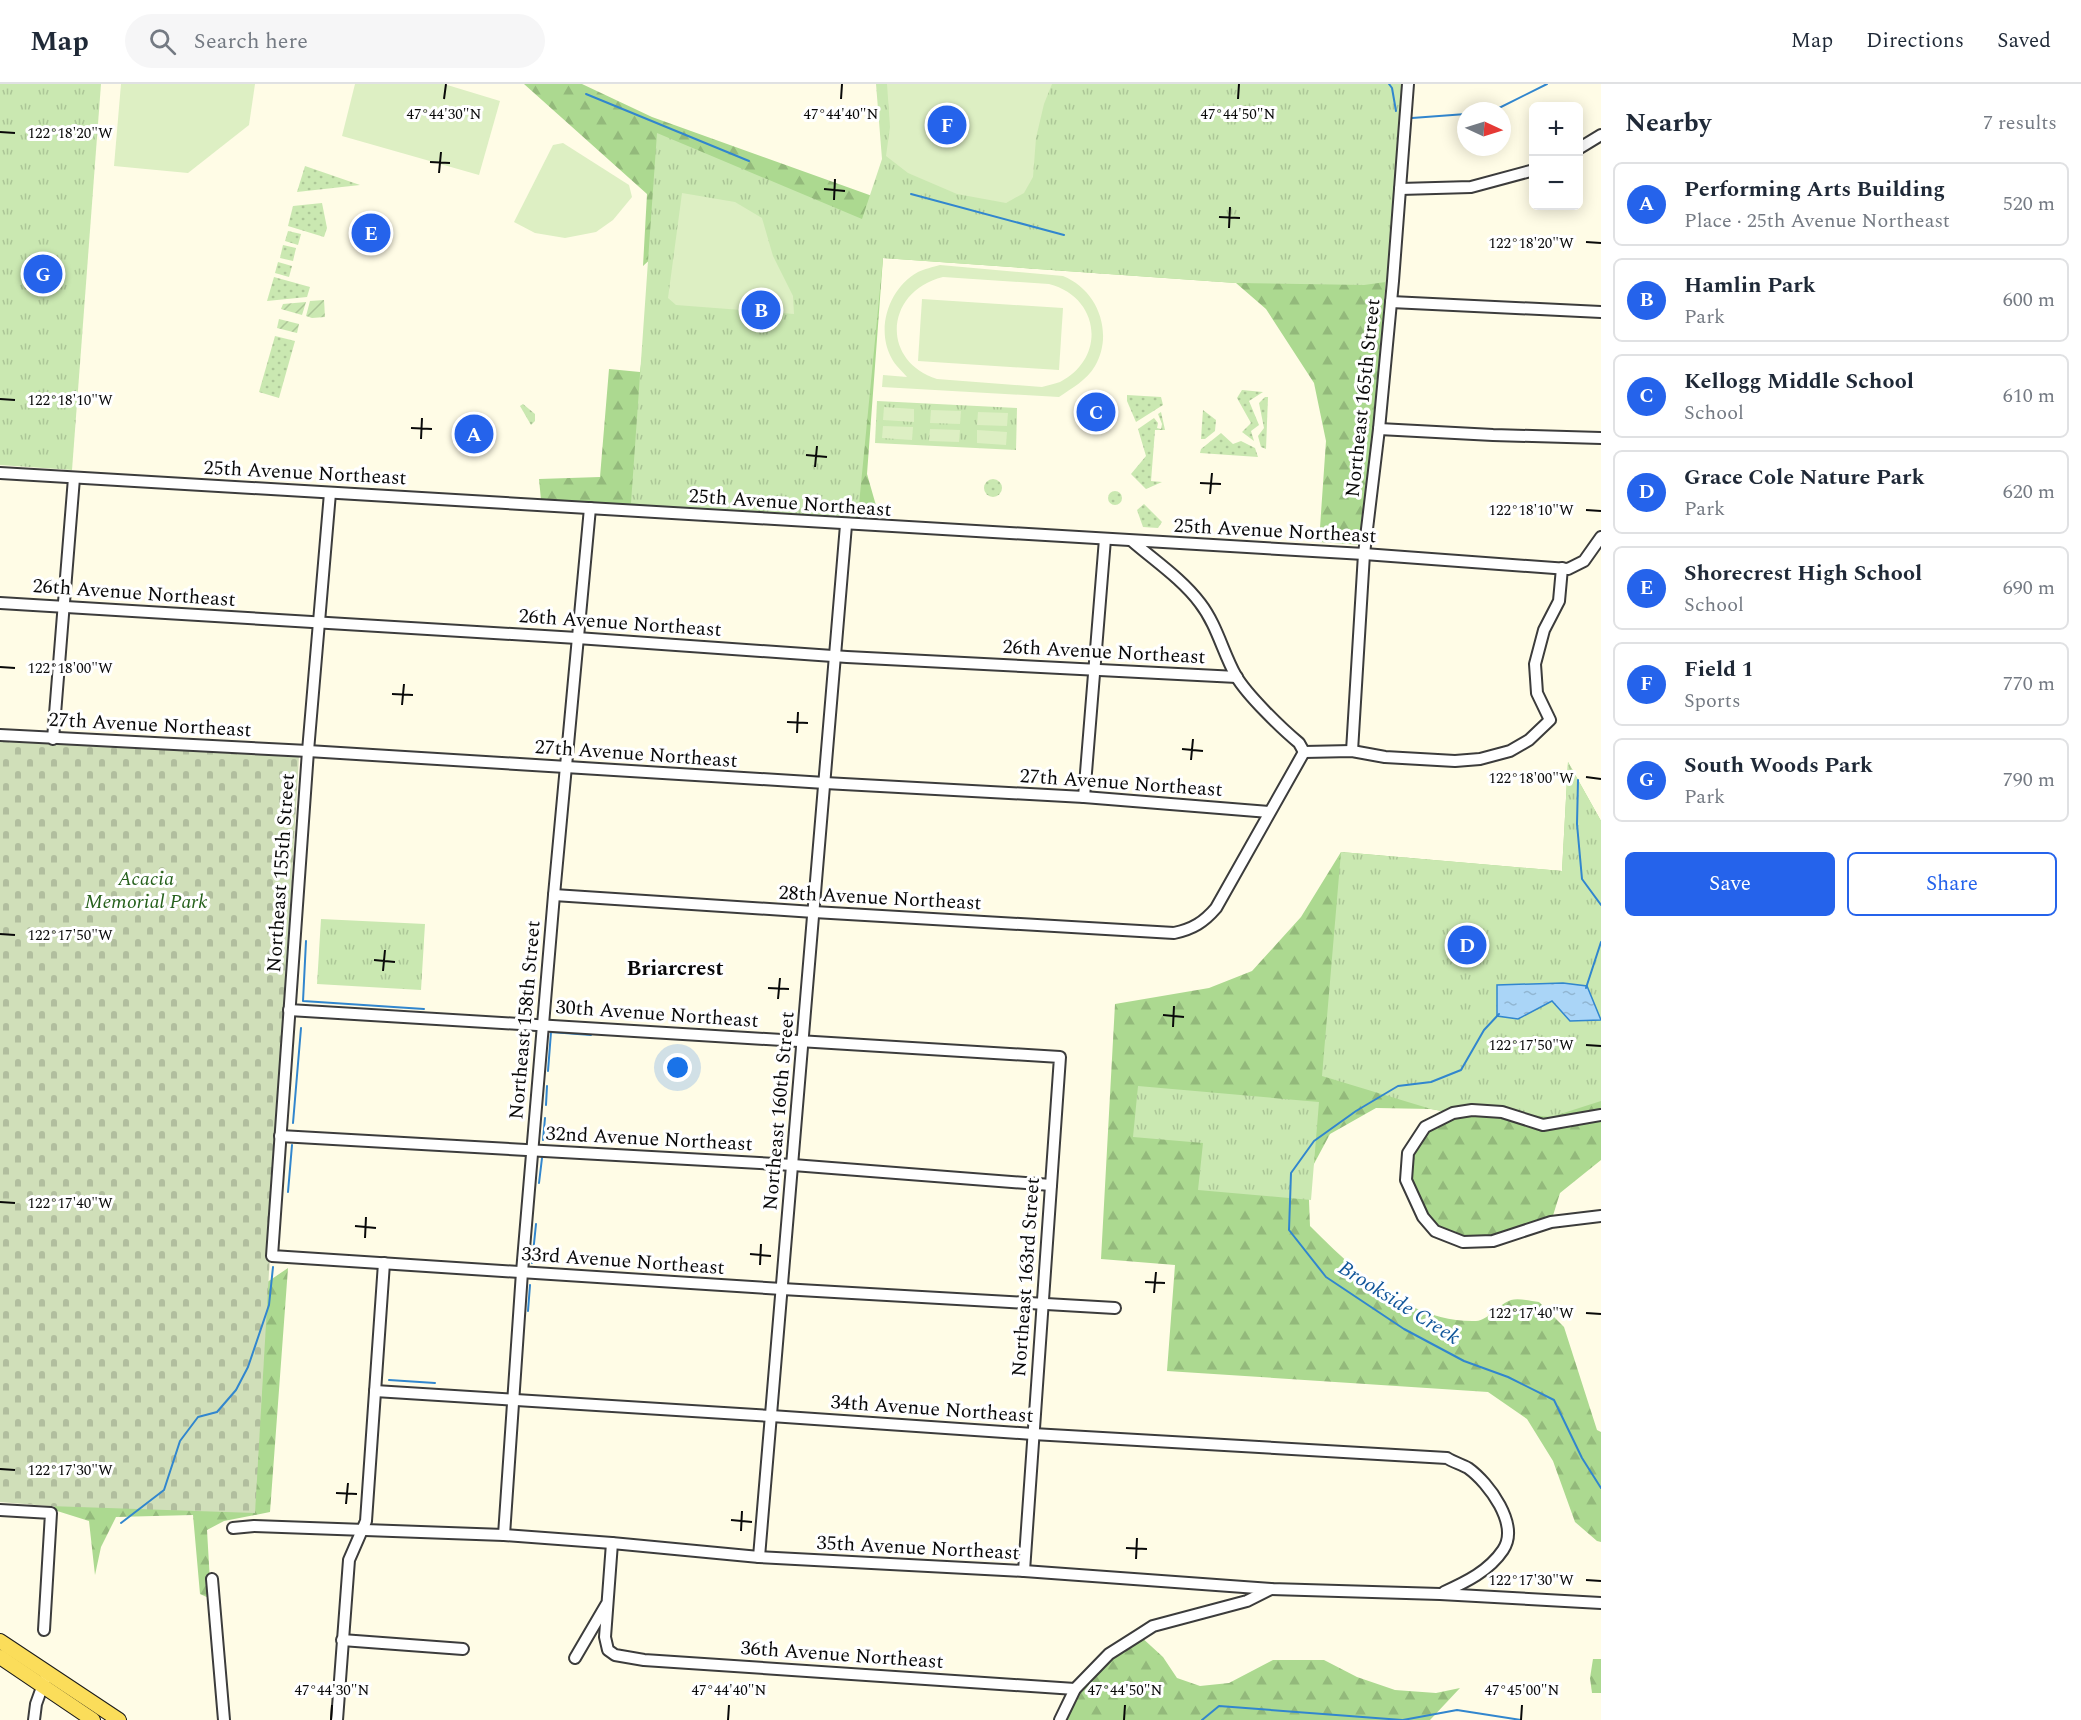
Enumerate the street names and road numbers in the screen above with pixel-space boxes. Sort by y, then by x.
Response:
street label: Northeast 165th Street [1338,297,1388,499]
street label: 25th Avenue Northeast [203,453,407,493]
street label: 25th Avenue Northeast [688,481,892,525]
street label: 25th Avenue Northeast [1173,511,1377,551]
street label: 26th Avenue Northeast [32,571,236,615]
street label: 26th Avenue Northeast [518,601,722,645]
street label: 26th Avenue Northeast [1002,632,1206,672]
street label: 27th Avenue Northeast [48,705,252,745]
street label: 27th Avenue Northeast [534,732,738,776]
street label: 27th Avenue Northeast [1019,761,1223,805]
street label: Northeast 155th Street [259,772,303,974]
street label: 28th Avenue Northeast [778,878,982,918]
street label: Northeast 158th Street [501,919,549,1121]
street label: 30th Avenue Northeast [555,992,759,1036]
street label: Northeast 160th Street [755,1010,803,1212]
street label: 32nd Avenue Northeast [545,1119,753,1159]
street label: Northeast 163rd Street [1004,1176,1048,1378]
street label: 33rd Avenue Northeast [520,1239,726,1283]
street label: 34th Avenue Northeast [830,1387,1034,1431]
street label: 35th Avenue Northeast [816,1528,1020,1568]
street label: 36th Avenue Northeast [740,1633,944,1677]

